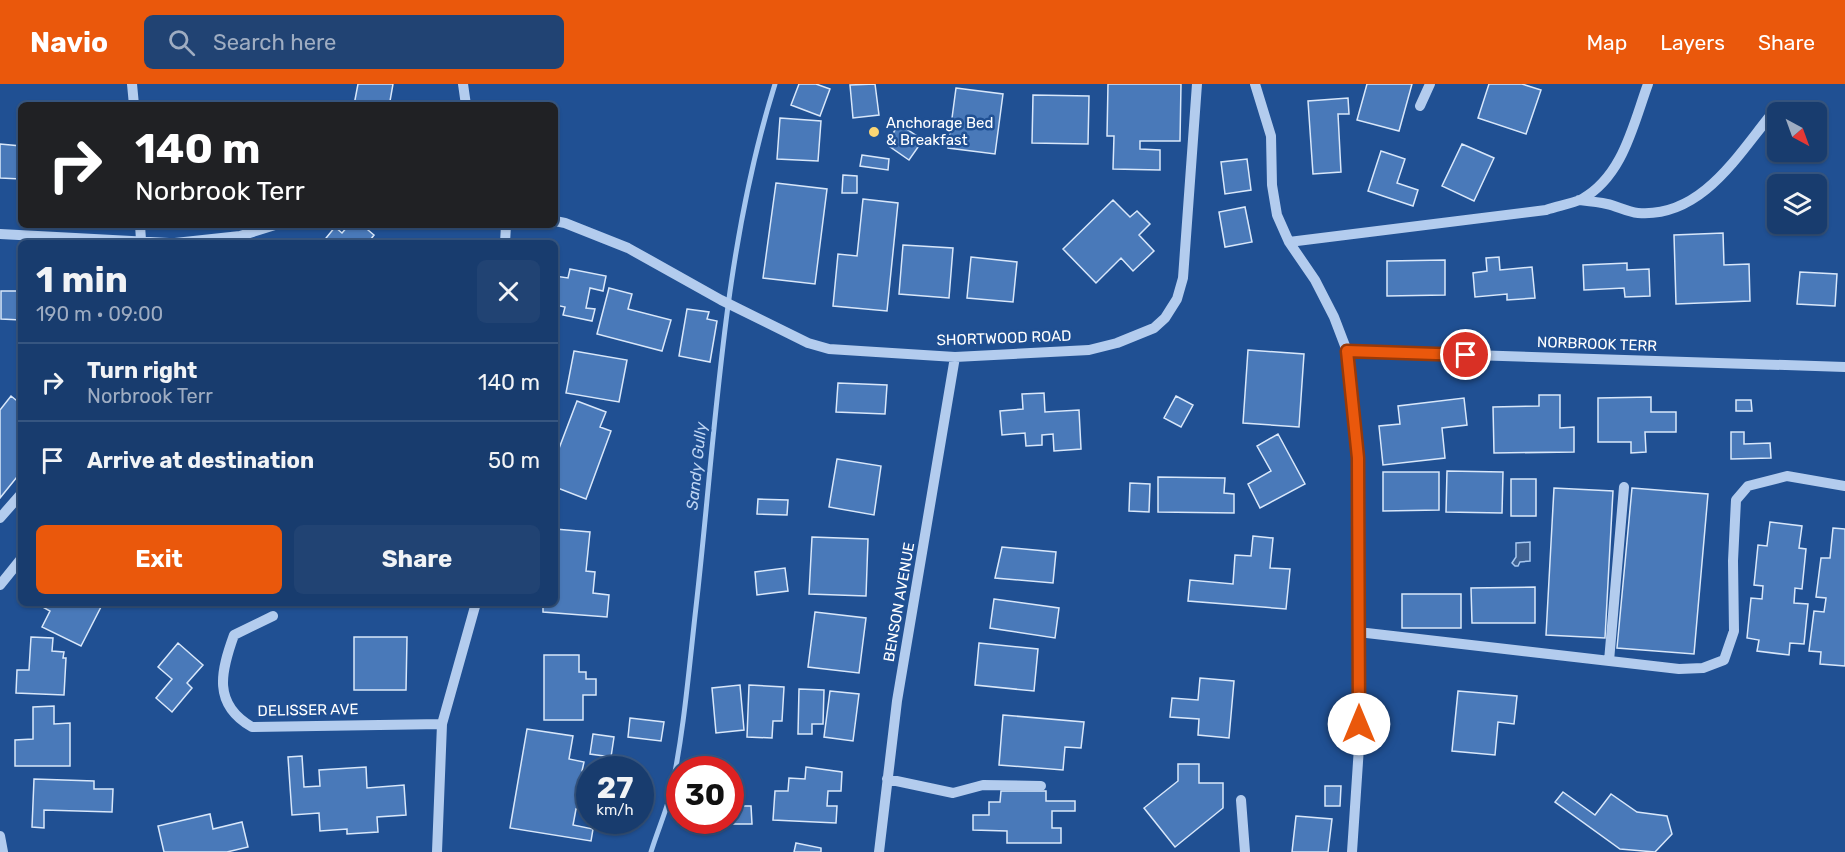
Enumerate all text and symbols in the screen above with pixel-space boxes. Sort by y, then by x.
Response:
search box [144,15,564,69]
text: Navio [30,26,108,59]
icon: search [165,26,198,59]
text: Search here [213,29,336,56]
text: Map [1586,30,1627,55]
text: Layers [1660,30,1725,55]
text: Share [1758,30,1815,55]
north arrow [1767,102,1827,162]
map controls [1767,102,1827,234]
place label: Anchorage Bed & Breakfast [886,114,993,149]
text: 140 m [135,124,261,174]
marker: Anchorage Bed & Breakfast [867,125,881,139]
icon: right [36,126,114,204]
button: layers [1767,174,1827,234]
text: Norbrook Terr [135,175,305,207]
text: 1 min [36,258,128,301]
button: close [477,260,540,323]
text: 190 m · 09:00 [36,302,163,326]
street label: SHORTWOOD ROAD [936,327,1072,349]
pin [1440,329,1491,380]
street label: NORBROOK TERR [1537,333,1658,355]
icon: arrive [1449,338,1482,371]
text: Turn right [87,357,197,384]
icon: right [36,366,69,399]
text: 140 m [478,369,540,396]
text: Norbrook Terr [87,384,213,408]
water label: Sandy Gully [682,420,711,511]
icon: arrive [36,444,69,477]
text: Arrive at destination [87,447,314,474]
text: 50 m [488,447,540,474]
button: Exit [36,525,282,594]
button: Share [294,525,540,594]
street label: BENSON AVENUE [880,541,918,663]
position arrow [1327,692,1391,756]
street label: DELISSER AVE [257,700,359,720]
speed limit sign: 30 [666,756,744,834]
text: 27 [597,770,633,806]
text: km/h [596,801,634,819]

